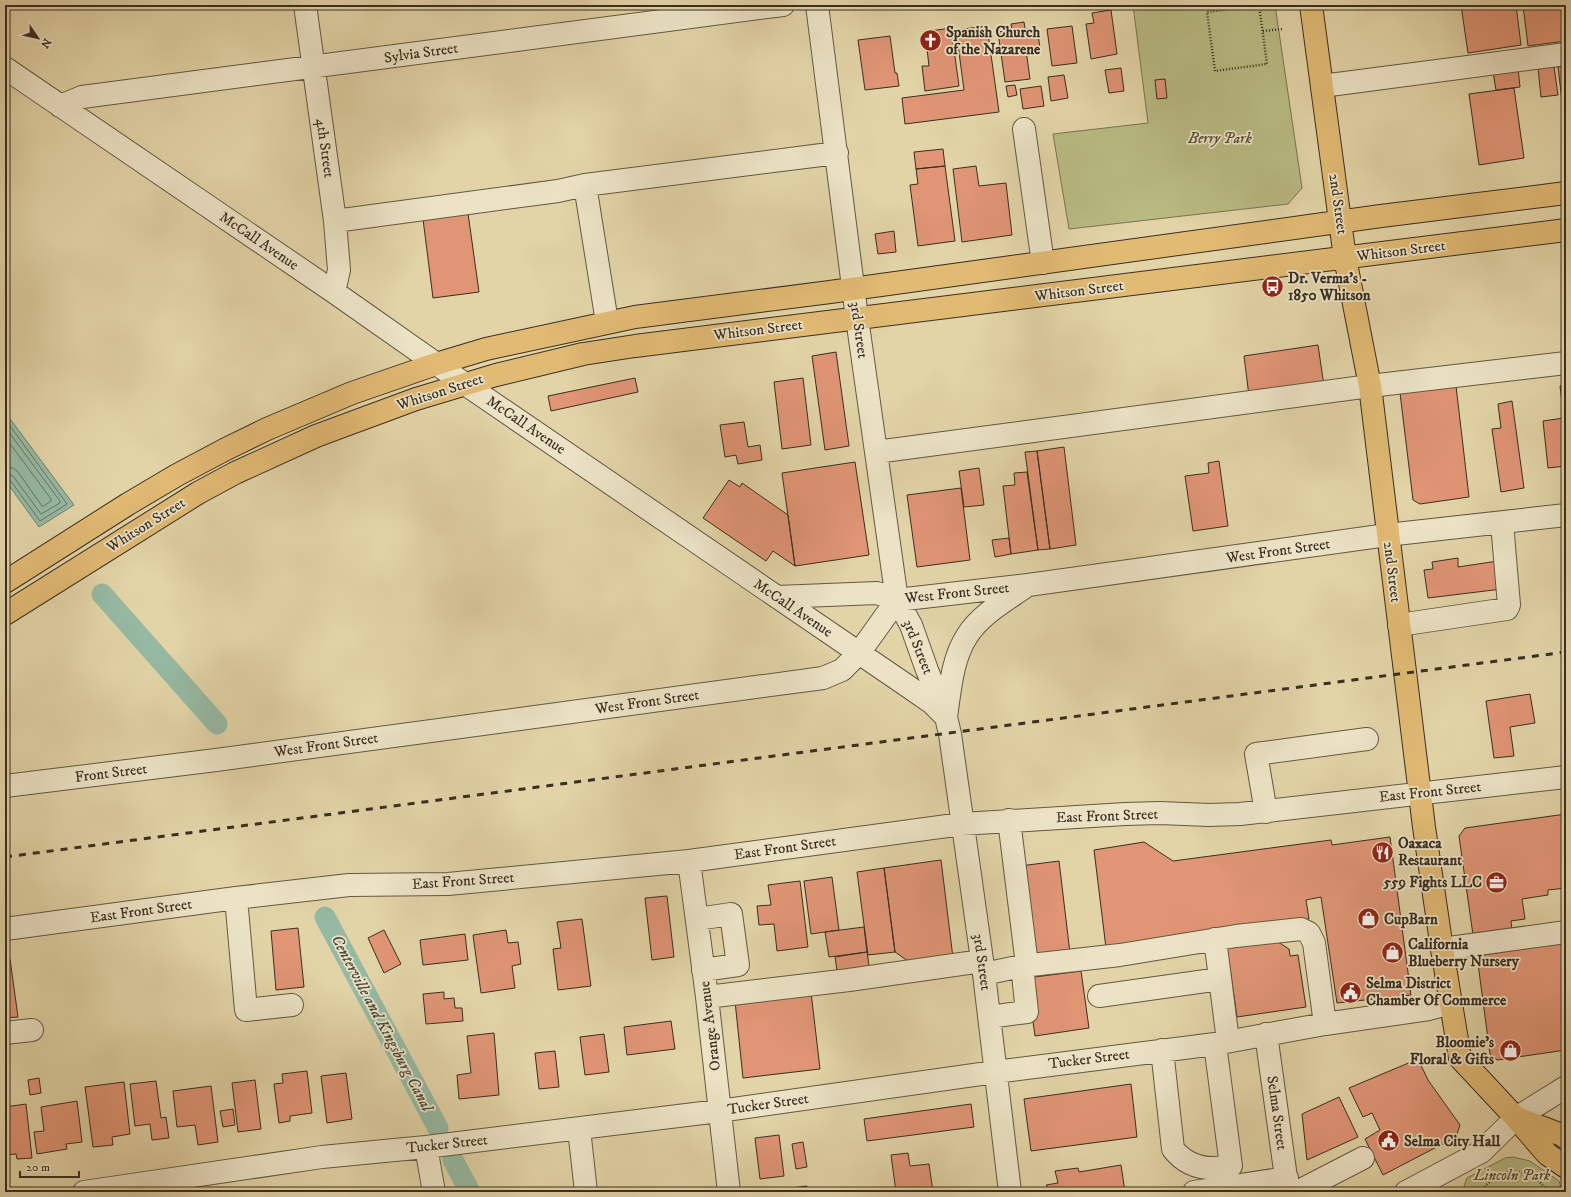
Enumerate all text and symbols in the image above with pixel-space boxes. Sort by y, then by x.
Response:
north arrow [18,18,58,58]
place label: Spanish Church of the Nazarene [946,23,1041,59]
church icon: Spanish Church of the Nazarene [918,28,944,54]
text: N [37,35,54,51]
street label: Sylvia Street [383,38,459,68]
street label: 4th Street [311,117,339,179]
park label: Berry Park [1187,129,1252,148]
street label: 2nd Street [1324,172,1352,236]
street label: McCall Avenue [216,207,302,275]
street label: Whitson Street [1354,236,1447,266]
place label: Dr. Verma's - 1850 Whitson [1288,269,1371,305]
bus stop icon: Dr. Verma's - 1850 Whitson [1260,274,1286,300]
street label: Whitson Street [1032,276,1125,306]
street label: 3rd Street [846,300,872,360]
street label: Whitson Street [711,315,804,345]
street label: Whitson Street [394,369,486,415]
street label: McCall Avenue [483,391,569,459]
street label: Whitson Street [102,493,189,557]
street label: West Front Street [1224,534,1331,568]
street label: 2nd Street [1379,540,1405,604]
street label: McCall Avenue [750,574,836,642]
street label: West Front Street [903,578,1010,608]
street label: 3rd Street [898,617,938,677]
street label: West Front Street [593,685,700,719]
street label: West Front Street [272,728,379,762]
street label: Front Street [74,759,148,787]
street label: East Front Street [1378,777,1482,807]
street label: East Front Street [1055,805,1159,827]
street label: East Front Street [733,831,837,865]
place label: Oaxaca Restaurant [1398,834,1462,870]
restaurant icon: Oaxaca Restaurant [1369,839,1395,865]
street label: East Front Street [411,868,515,894]
office icon: 559 Fights LLC [1484,869,1510,895]
place label: 559 Fights LLC [1383,873,1482,892]
street label: East Front Street [89,894,193,928]
shop icon: CupBarn [1355,906,1381,932]
place label: CupBarn [1384,910,1438,929]
water label: Centerville and Kingsburg Canal [327,931,438,1116]
street label: 3rd Street [969,932,995,992]
place label: California Blueberry Nursery [1408,935,1520,971]
shop icon: California Blueberry Nursery [1379,940,1405,966]
place label: Selma District Chamber Of Commerce [1366,974,1507,1010]
public building icon: Selma District Chamber Of Commerce [1338,979,1364,1005]
street label: Orange Avenue [695,980,725,1072]
place label: Bloomie's Floral & Gifts [1410,1033,1494,1069]
shop icon: Bloomie's Floral & Gifts [1497,1038,1523,1064]
street label: Tucker Street [1047,1045,1131,1073]
street label: Selma Street [1262,1075,1292,1152]
street label: Tucker Street [726,1089,810,1119]
public building icon: Selma City Hall [1375,1128,1401,1154]
street label: Tucker Street [405,1130,489,1158]
place label: Selma City Hall [1404,1132,1501,1151]
scale bar [20,1153,79,1179]
text: 20 m [26,1160,50,1175]
park label: Lincoln Park [1473,1166,1551,1185]

